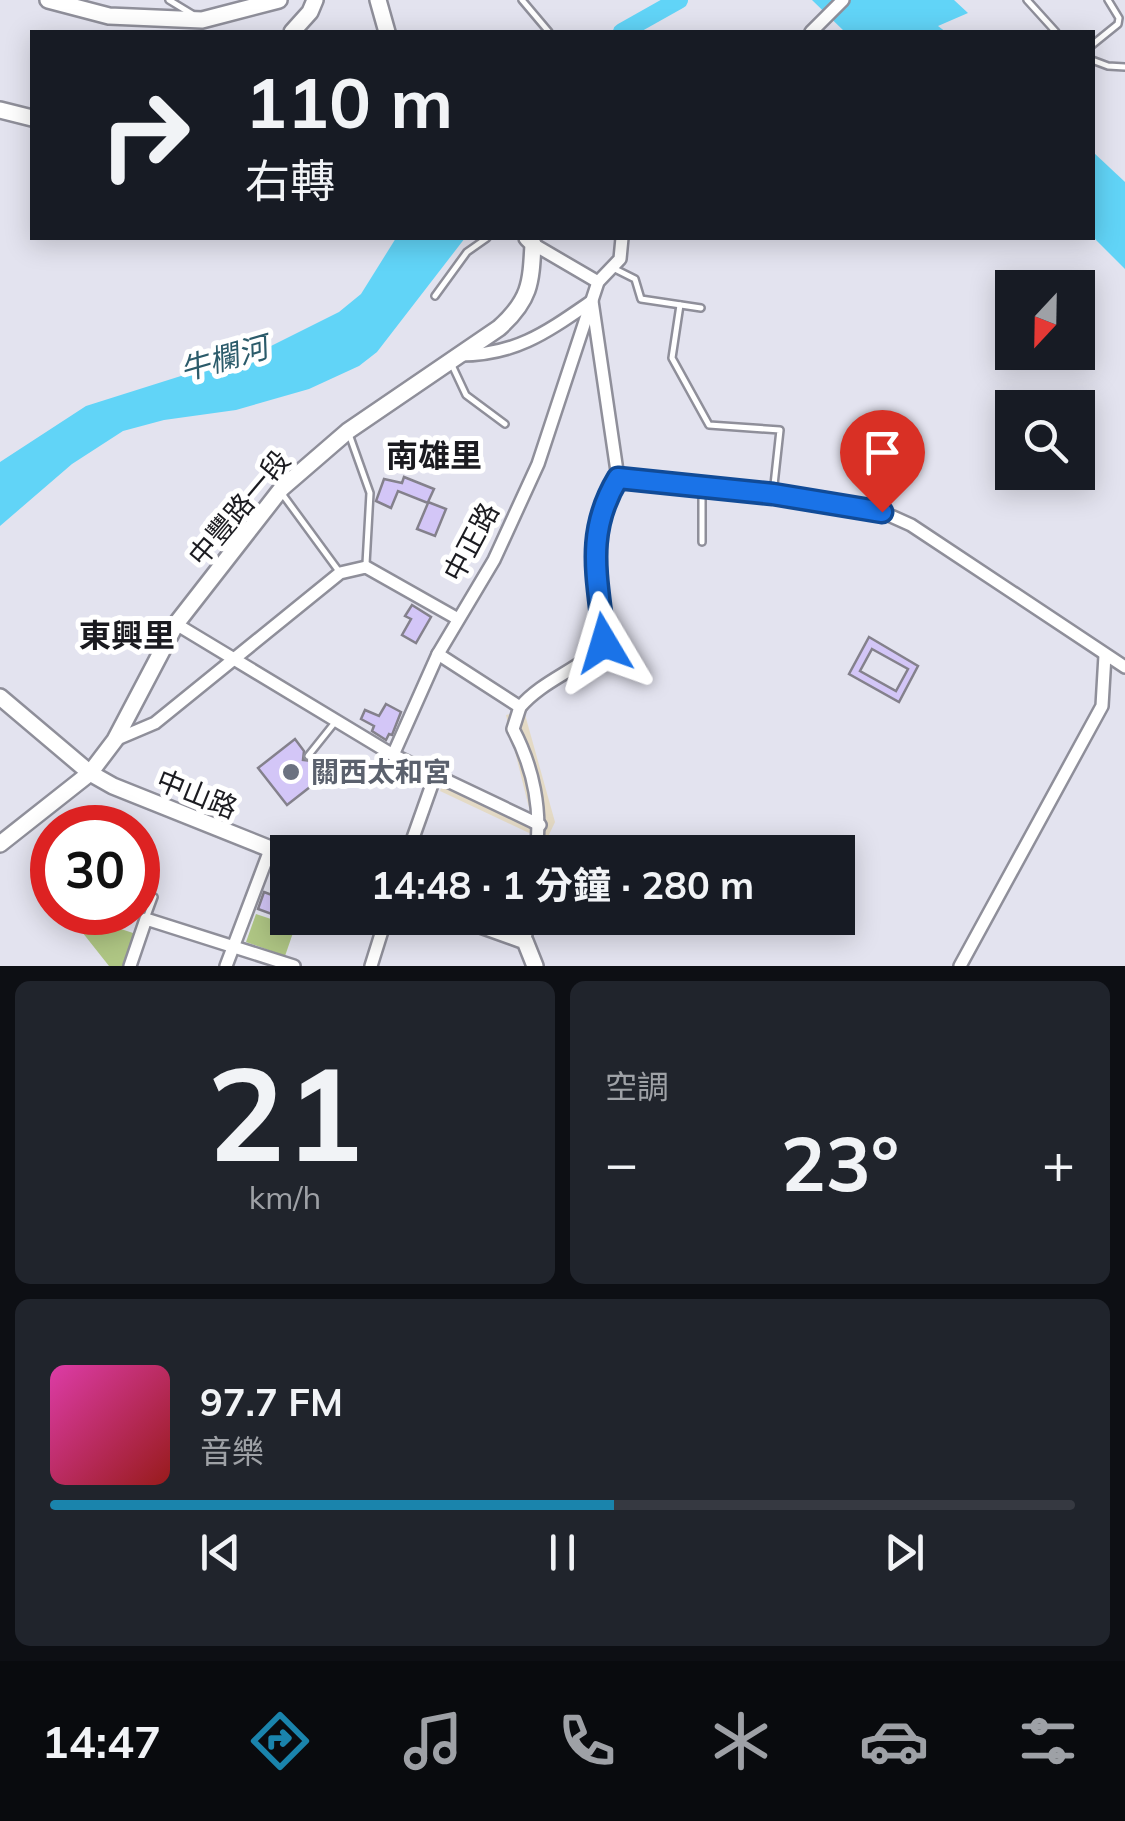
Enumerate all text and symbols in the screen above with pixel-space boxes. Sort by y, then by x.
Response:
text: 110 m [245,58,453,146]
icon: right [80,70,210,200]
text: 右轉 [245,152,335,208]
north arrow [995,270,1095,370]
map controls [995,270,1095,490]
water label: 牛欄河 [175,326,277,389]
button: search [995,390,1095,490]
pin [840,410,925,513]
icon: arrive [855,425,910,480]
district label: 南雄里 [386,435,482,475]
street label: 中豐路一段 [180,443,297,573]
street label: 中正路 [435,496,506,587]
position arrow [552,591,656,695]
district label: 東興里 [79,615,175,655]
place label: 關西太和宮 [311,754,451,789]
marker: 關西太和宮 [280,761,302,783]
street label: 中山路 [152,762,243,825]
speed limit sign: 30 [30,805,160,935]
text: 14:48 · 1 分鐘 · 280 m [371,861,754,909]
text: 21 [207,1030,363,1194]
text: 空調 [605,1066,669,1106]
text: 23° [781,1116,899,1210]
text: − [605,1128,638,1197]
text: + [1042,1128,1075,1197]
text: km/h [249,1177,321,1217]
text: 97.7 FM [200,1378,343,1426]
text: 音樂 [200,1431,264,1471]
icon: previous [193,1525,248,1580]
icon: pause [535,1525,590,1580]
icon: next [877,1525,932,1580]
icon: directions [245,1706,315,1776]
icon: music [398,1706,468,1776]
icon: phone [552,1706,622,1776]
icon: climate [706,1706,776,1776]
icon: car [859,1706,929,1776]
icon: filters [1013,1706,1083,1776]
text: 14:47 [42,1713,161,1769]

